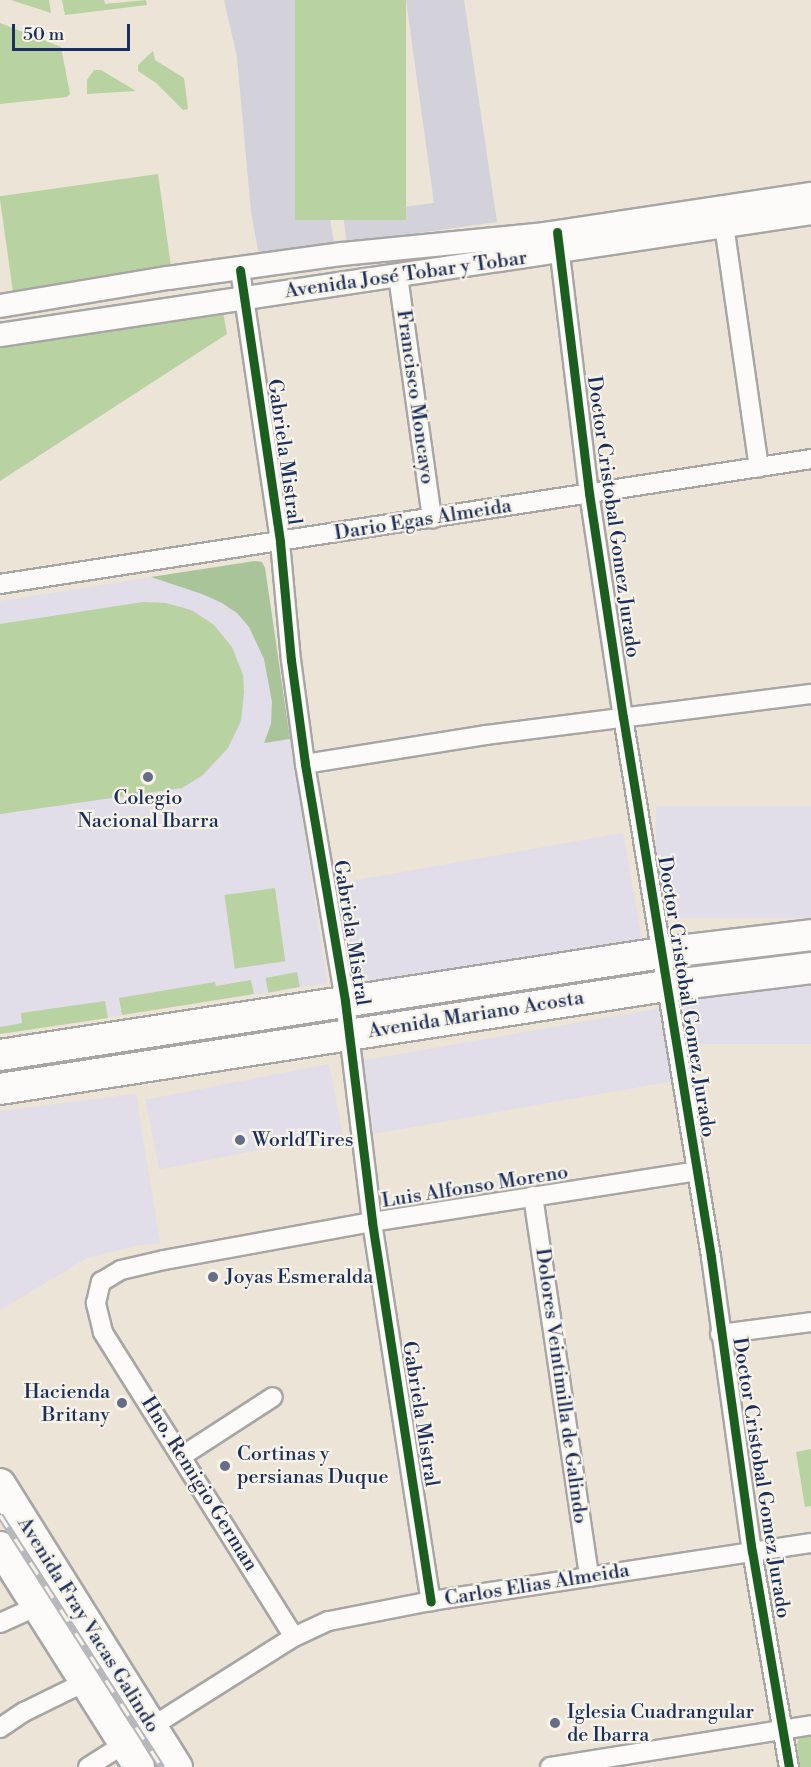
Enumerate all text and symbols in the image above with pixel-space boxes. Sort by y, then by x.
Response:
scale bar [15,12,134,50]
text: 50 m [23,23,64,46]
street label: Avenida José Tobar y Tobar [283,246,529,304]
street label: Francisco Moncayo [391,308,439,486]
street label: Doctor Cristobal Gomez Jurado [581,375,645,659]
street label: Gabriela Mistral [262,378,306,526]
street label: Dario Egas Almeida [333,494,513,546]
marker: Colegio Nacional Ibarra [141,770,155,784]
place label: Colegio Nacional Ibarra [77,786,219,833]
street label: Doctor Cristobal Gomez Jurado [652,855,720,1139]
street label: Gabriela Mistral [328,859,374,1007]
street label: Avenida Mariano Acosta [366,986,586,1044]
place label: WorldTires [252,1128,353,1152]
marker: WorldTires [233,1133,247,1147]
street label: Luis Alfonso Moreno [380,1160,570,1214]
street label: Dolores Veintimilla de Galindo [530,1247,592,1525]
place label: Joyas Esmeralda [225,1265,373,1289]
marker: Joyas Esmeralda [206,1270,220,1284]
street label: Doctor Cristobal Gomez Jurado [727,1336,795,1620]
street label: Gabriela Mistral [397,1340,443,1488]
place label: Hacienda Britany [24,1380,110,1427]
street label: Hno. Remigio German [135,1392,263,1576]
marker: Hacienda Britany [115,1396,129,1410]
place label: Cortinas y persianas Duque [237,1442,388,1489]
marker: Cortinas y persianas Duque [218,1459,232,1473]
street label: Avenida Fray Vacas Galindo [12,1513,164,1737]
street label: Carlos Elias Almeida [443,1559,631,1611]
place label: Iglesia Cuadrangular de Ibarra [567,1700,754,1747]
marker: Iglesia Cuadrangular de Ibarra [548,1716,562,1730]

